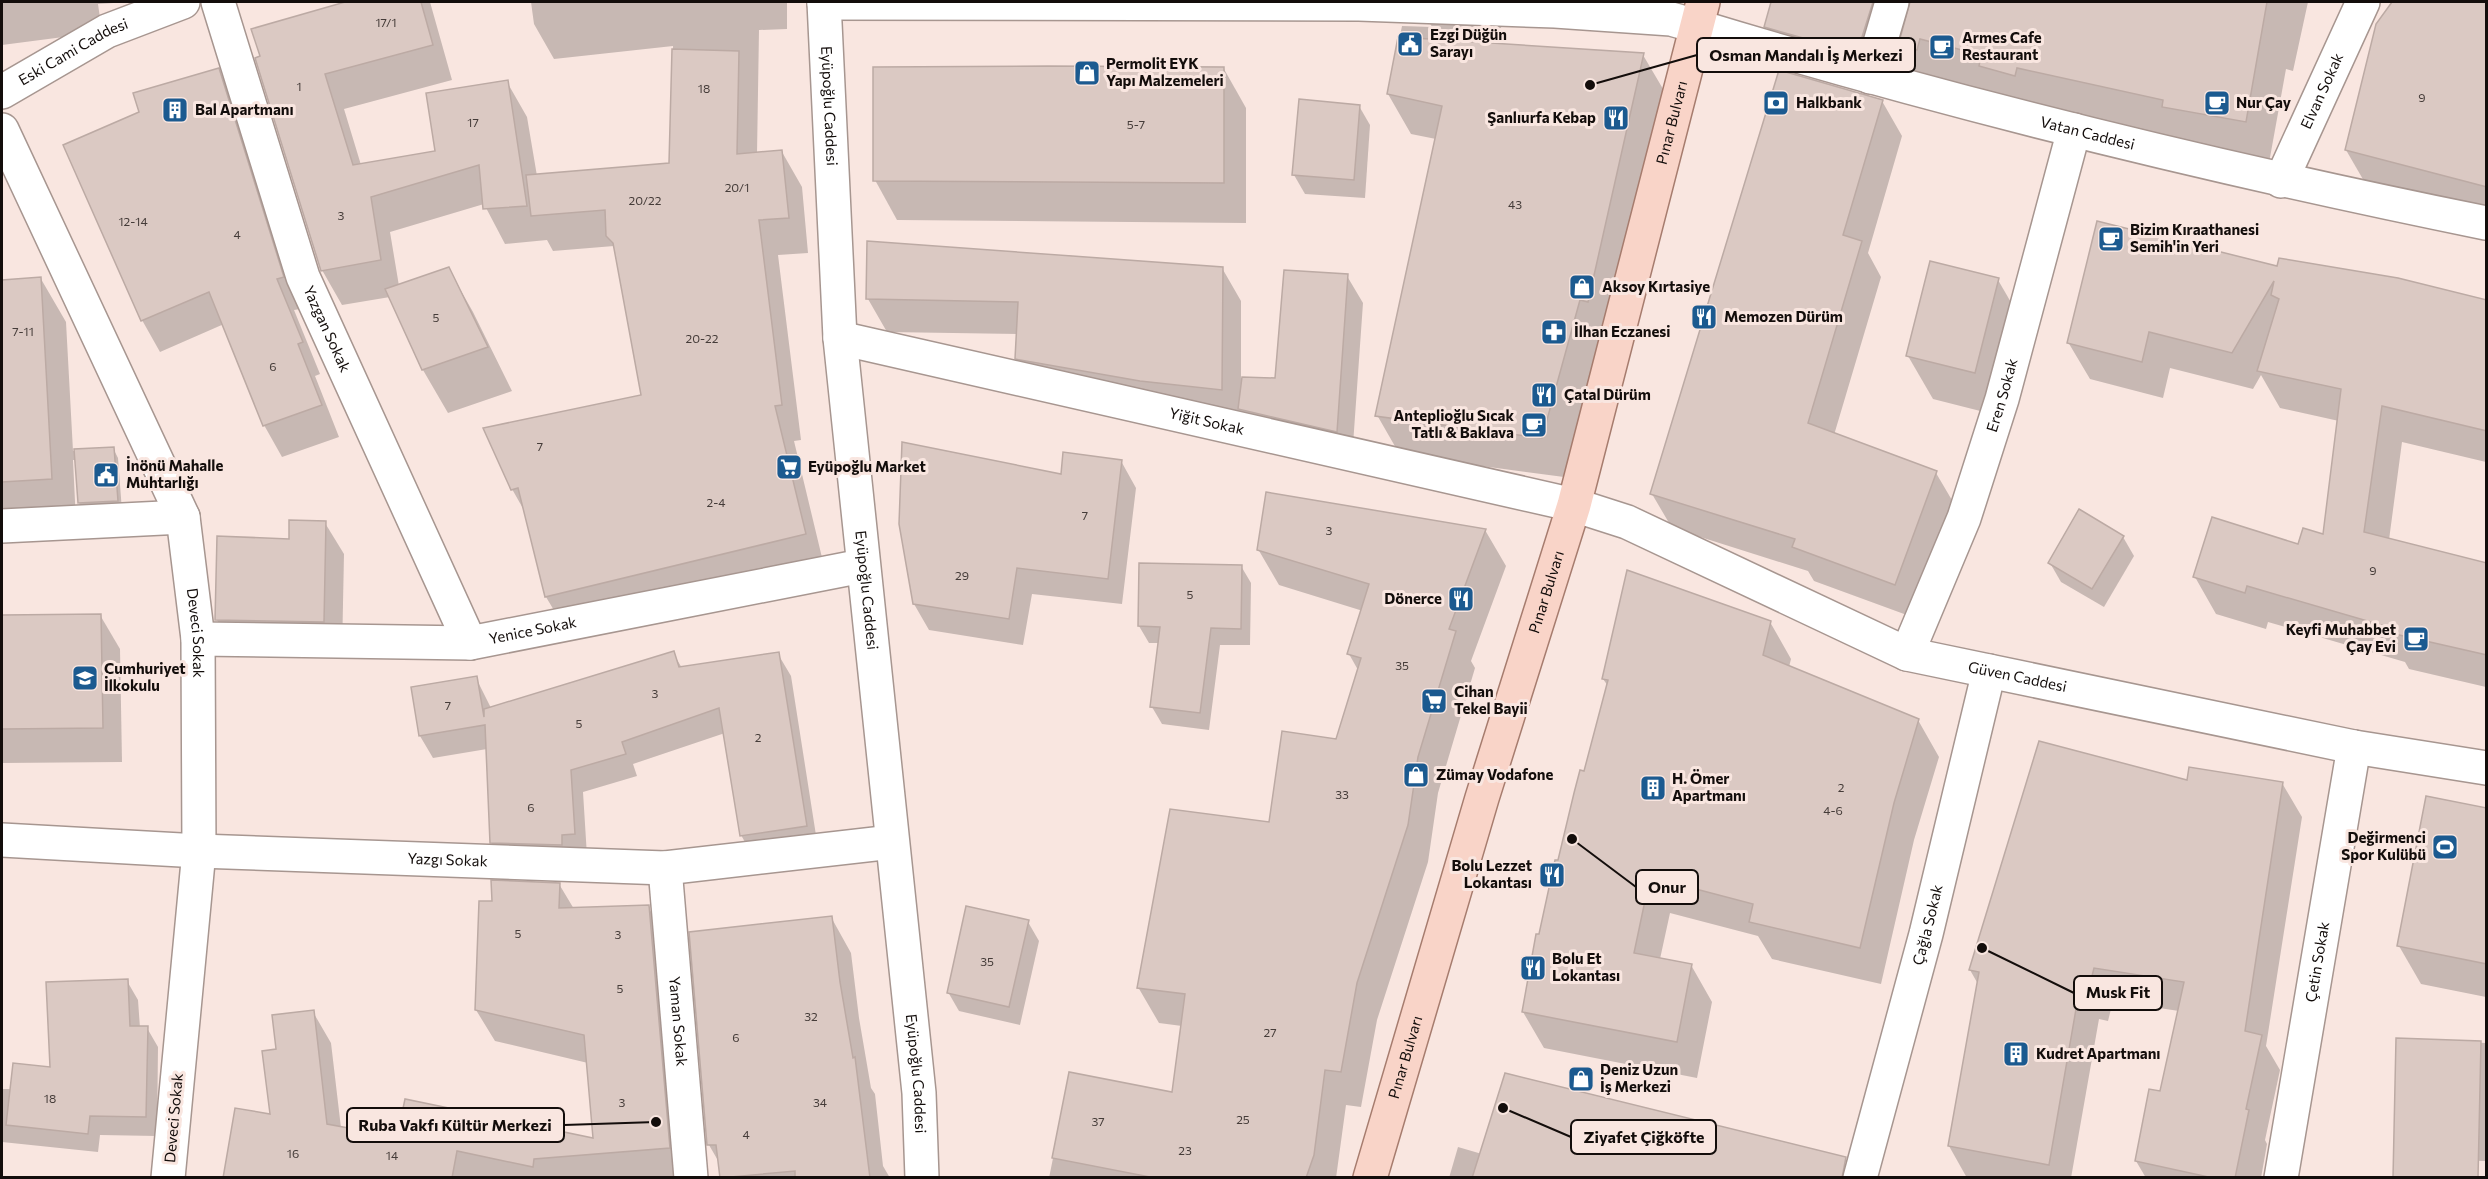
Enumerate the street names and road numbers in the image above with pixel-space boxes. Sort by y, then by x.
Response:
street label: Eski Cami Caddesi [15,14,130,89]
street label: Eyüpoğlu Caddesi [818,45,842,166]
street label: Elvan Sokak [2296,50,2346,131]
street label: Pınar Bulvarı [1652,79,1690,166]
street label: Vatan Caddesi [2038,112,2137,153]
street label: Yazgan Sokak [300,283,355,375]
street label: Eren Sokak [1982,356,2020,434]
street label: Yiğit Sokak [1168,403,1246,438]
street label: Eyüpoğlu Caddesi [852,530,883,651]
street label: Pınar Bulvarı [1524,548,1567,635]
street label: Deveci Sokak [184,587,208,678]
street label: Yenice Sokak [487,612,578,647]
street label: Güven Caddesi [1967,657,2069,695]
street label: Yazgı Sokak [407,849,488,870]
street label: Çağla Sokak [1908,882,1946,967]
street label: Çetin Sokak [2301,920,2332,1004]
street label: Yaman Sokak [666,976,692,1067]
street label: Eyüpoğlu Caddesi [903,1013,930,1134]
street label: Pınar Bulvarı [1384,1013,1425,1101]
street label: Deveci Sokak [160,1072,186,1164]

